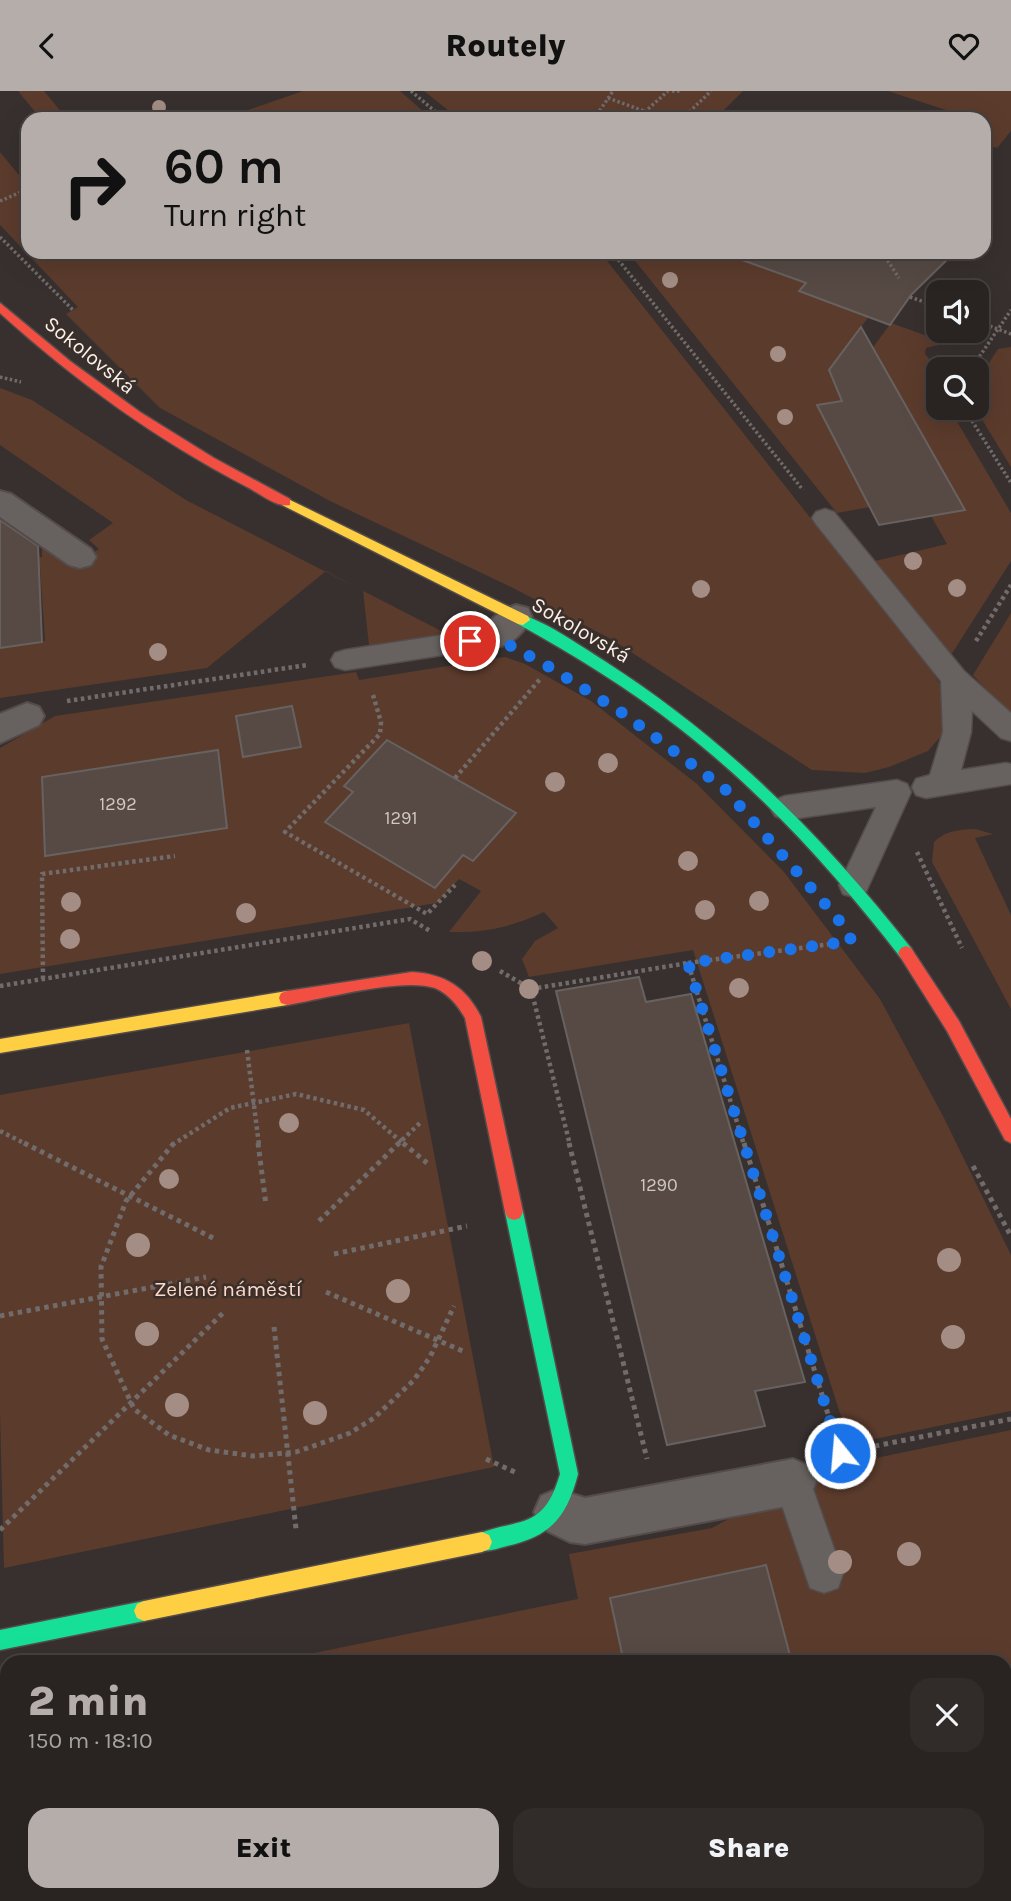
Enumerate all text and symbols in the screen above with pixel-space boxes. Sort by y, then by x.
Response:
icon: back [28,27,66,65]
text: Routely [446,27,565,64]
icon: heart [945,27,983,65]
text: 60 m [164,138,284,195]
icon: right [49,140,140,231]
text: Turn right [164,197,306,234]
map controls [926,280,989,420]
button: sound [926,280,989,343]
street label: Sokolovská [40,311,140,399]
button: search [926,357,989,420]
street label: Sokolovská [527,592,635,668]
pin [440,611,500,671]
icon: arrive [451,622,489,660]
house number: 1292 [99,793,137,815]
house number: 1291 [385,807,417,829]
house number: 1290 [640,1174,678,1196]
park label: Zelené náměstí [154,1277,303,1301]
position arrow [803,1416,877,1490]
text: 2 min [28,1676,148,1726]
button: close [910,1678,984,1752]
text: 150 m · 18:10 [28,1727,153,1754]
button: Exit [28,1808,499,1888]
button: Share [513,1808,984,1888]

